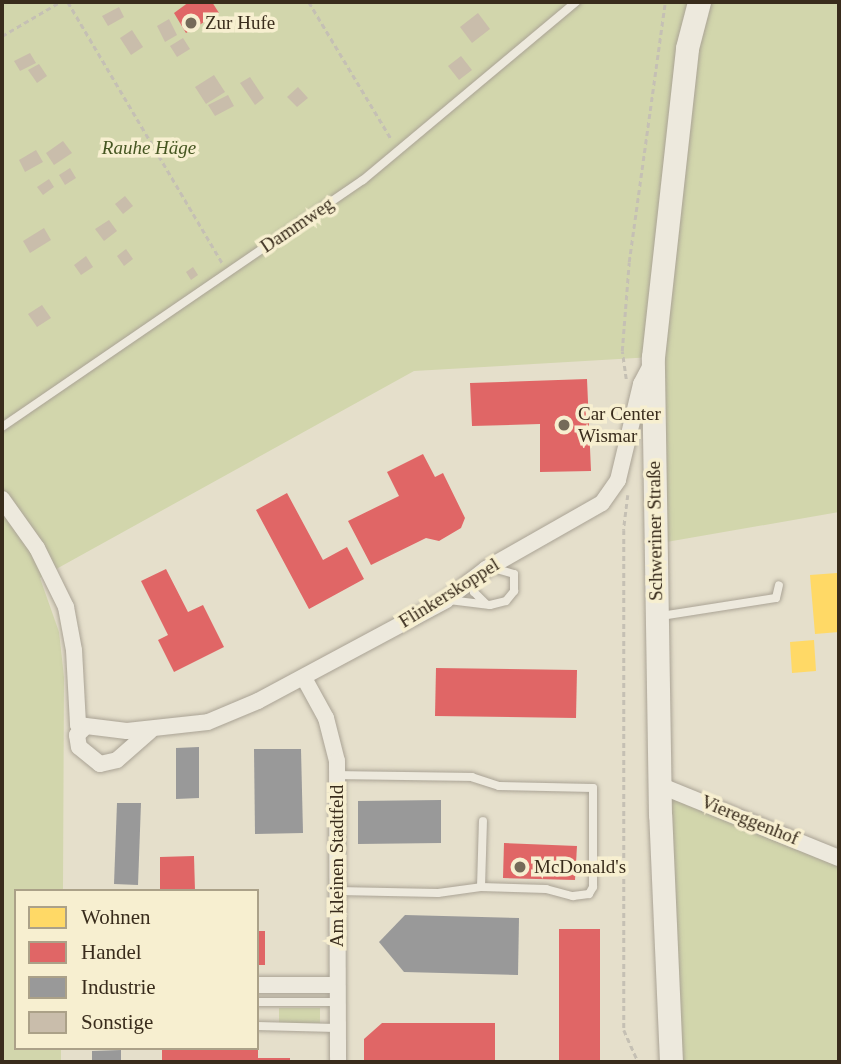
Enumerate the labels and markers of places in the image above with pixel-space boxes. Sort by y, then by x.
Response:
place label: Zur Hufe [205,12,275,34]
marker: Zur Hufe [183,15,199,31]
place label: Car Center Wismar [578,403,661,447]
marker: Car Center Wismar [556,417,572,433]
place label: McDonald's [534,856,626,878]
marker: McDonald's [512,859,528,875]

